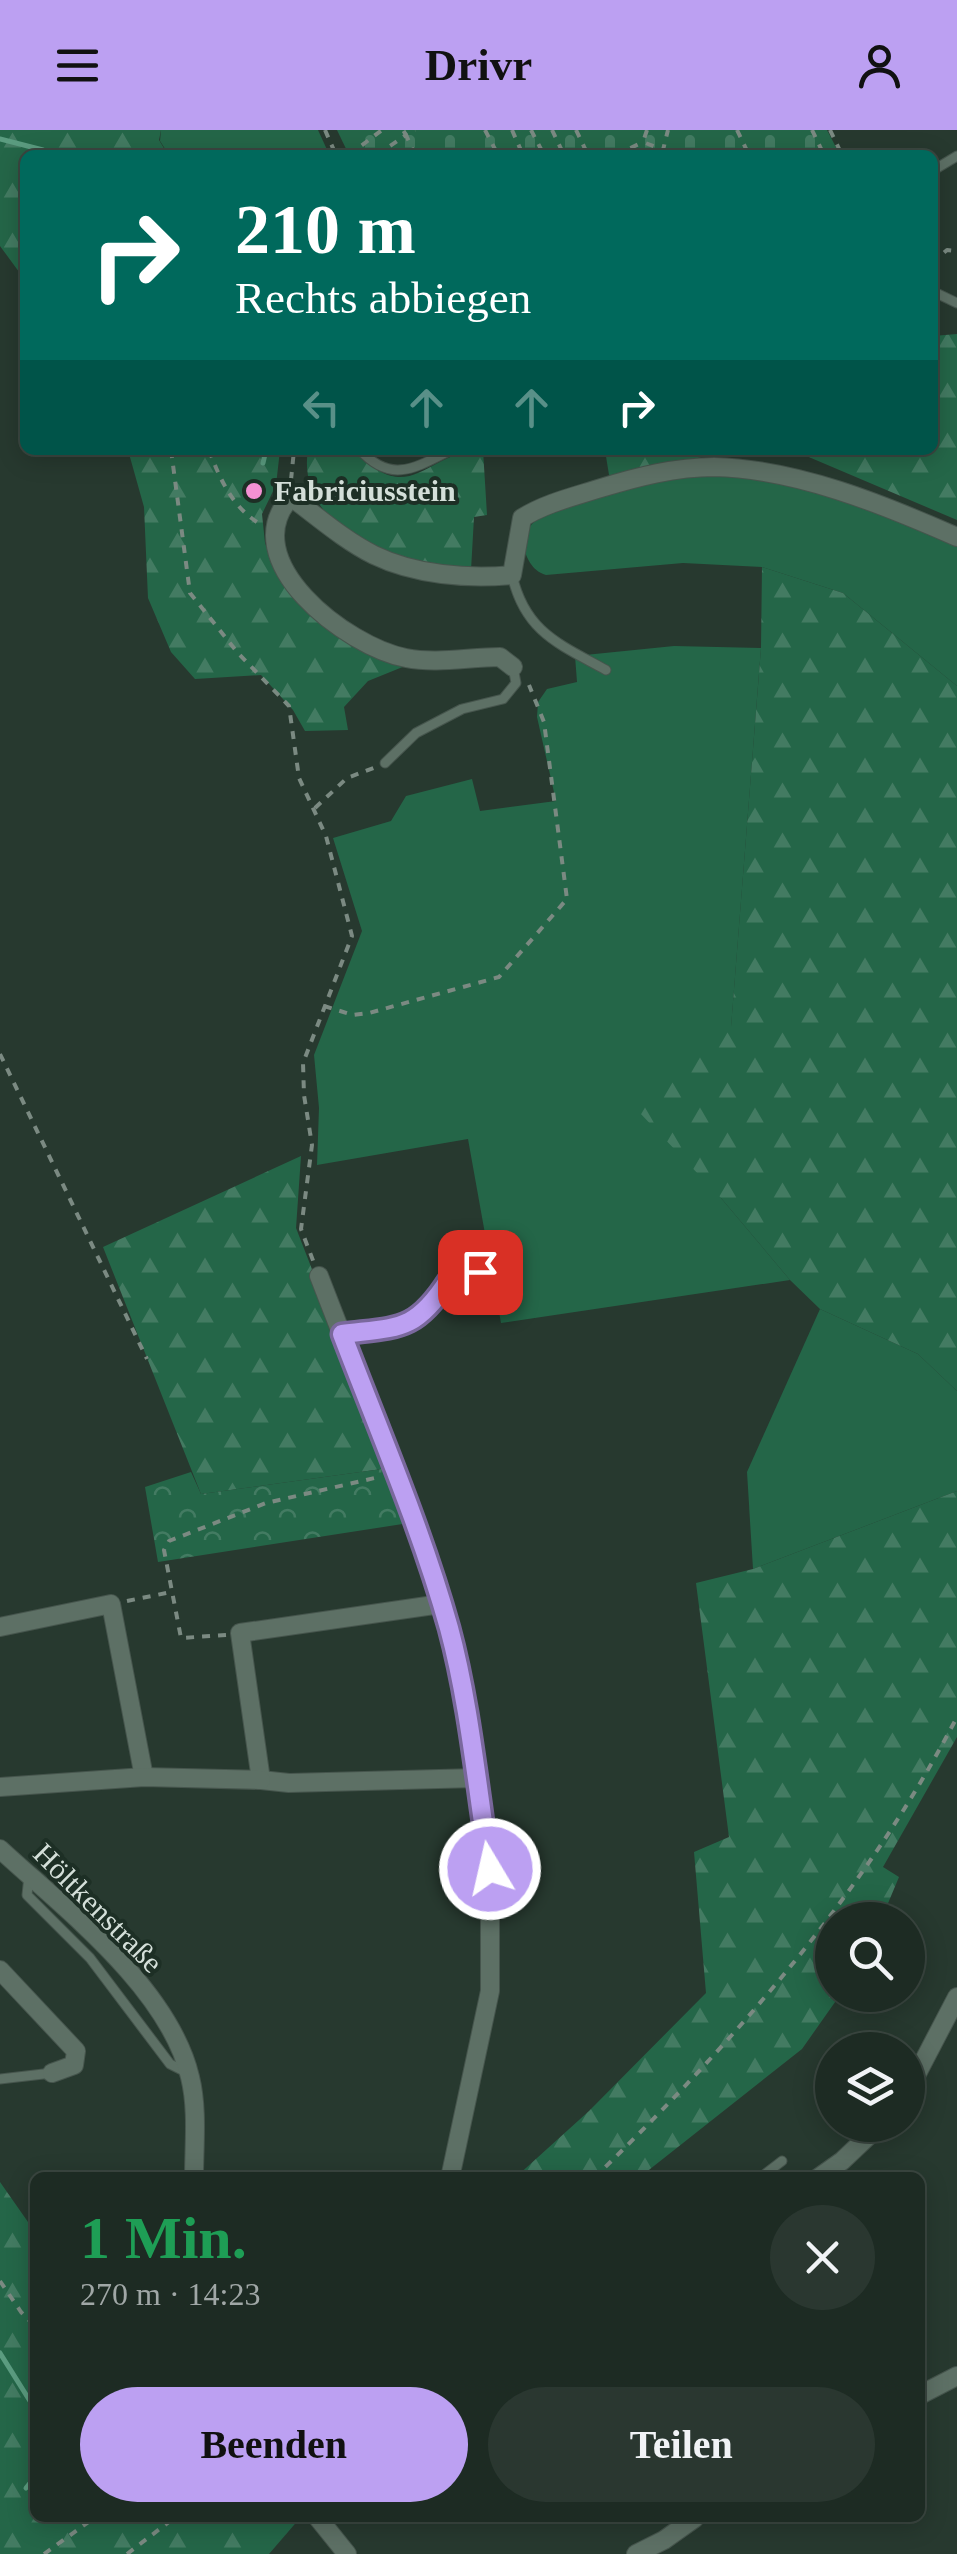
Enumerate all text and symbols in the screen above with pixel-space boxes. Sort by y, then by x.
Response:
icon: menu [50,38,105,93]
icon: person [852,38,907,93]
text: Drivr [425,40,532,90]
icon: right [70,190,200,320]
text: 210 m [235,191,416,268]
text: Rechts abbiegen [235,273,531,323]
icon: left [294,380,349,435]
icon: ahead [399,380,454,435]
icon: ahead [504,380,559,435]
icon: right [609,380,664,435]
place label: Fabriciusstein [274,474,456,507]
marker: Fabriciusstein [243,480,265,502]
pin [438,1230,523,1315]
icon: arrive [453,1245,508,1300]
position arrow [438,1817,542,1921]
street label: Höltkenstraße [27,1836,170,1979]
map controls [815,1902,925,2142]
button: search [815,1902,925,2012]
button: layers [815,2032,925,2142]
text: 1 Min. [80,2205,247,2271]
button: close [770,2205,875,2310]
text: 270 m · 14:23 [80,2276,260,2312]
button: Beenden [80,2387,468,2502]
button: Teilen [488,2387,875,2502]

